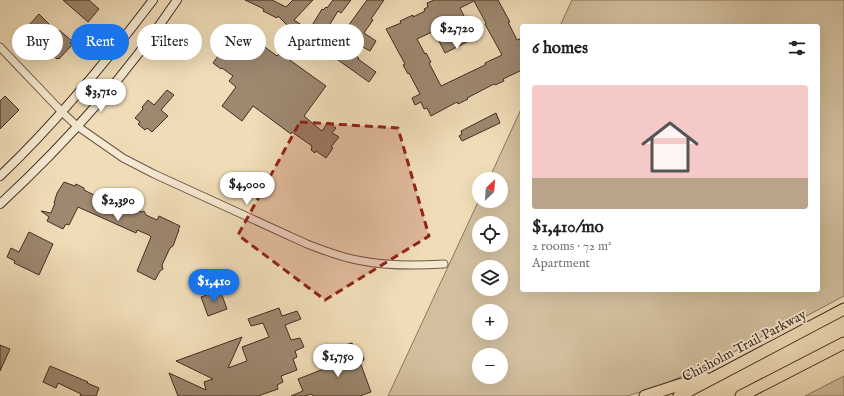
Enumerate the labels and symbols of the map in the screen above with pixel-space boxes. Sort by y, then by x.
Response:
pin: $2,720 [424,16,490,50]
pin: $3,710 [68,79,134,113]
pin: $4,000 [214,172,280,206]
north arrow [472,172,508,208]
pin: $2,390 [85,188,151,222]
pin: $1,410 [181,269,247,303]
street label: Chisholm Trail Parkway [679,305,810,386]
pin: $1,750 [305,344,371,378]

